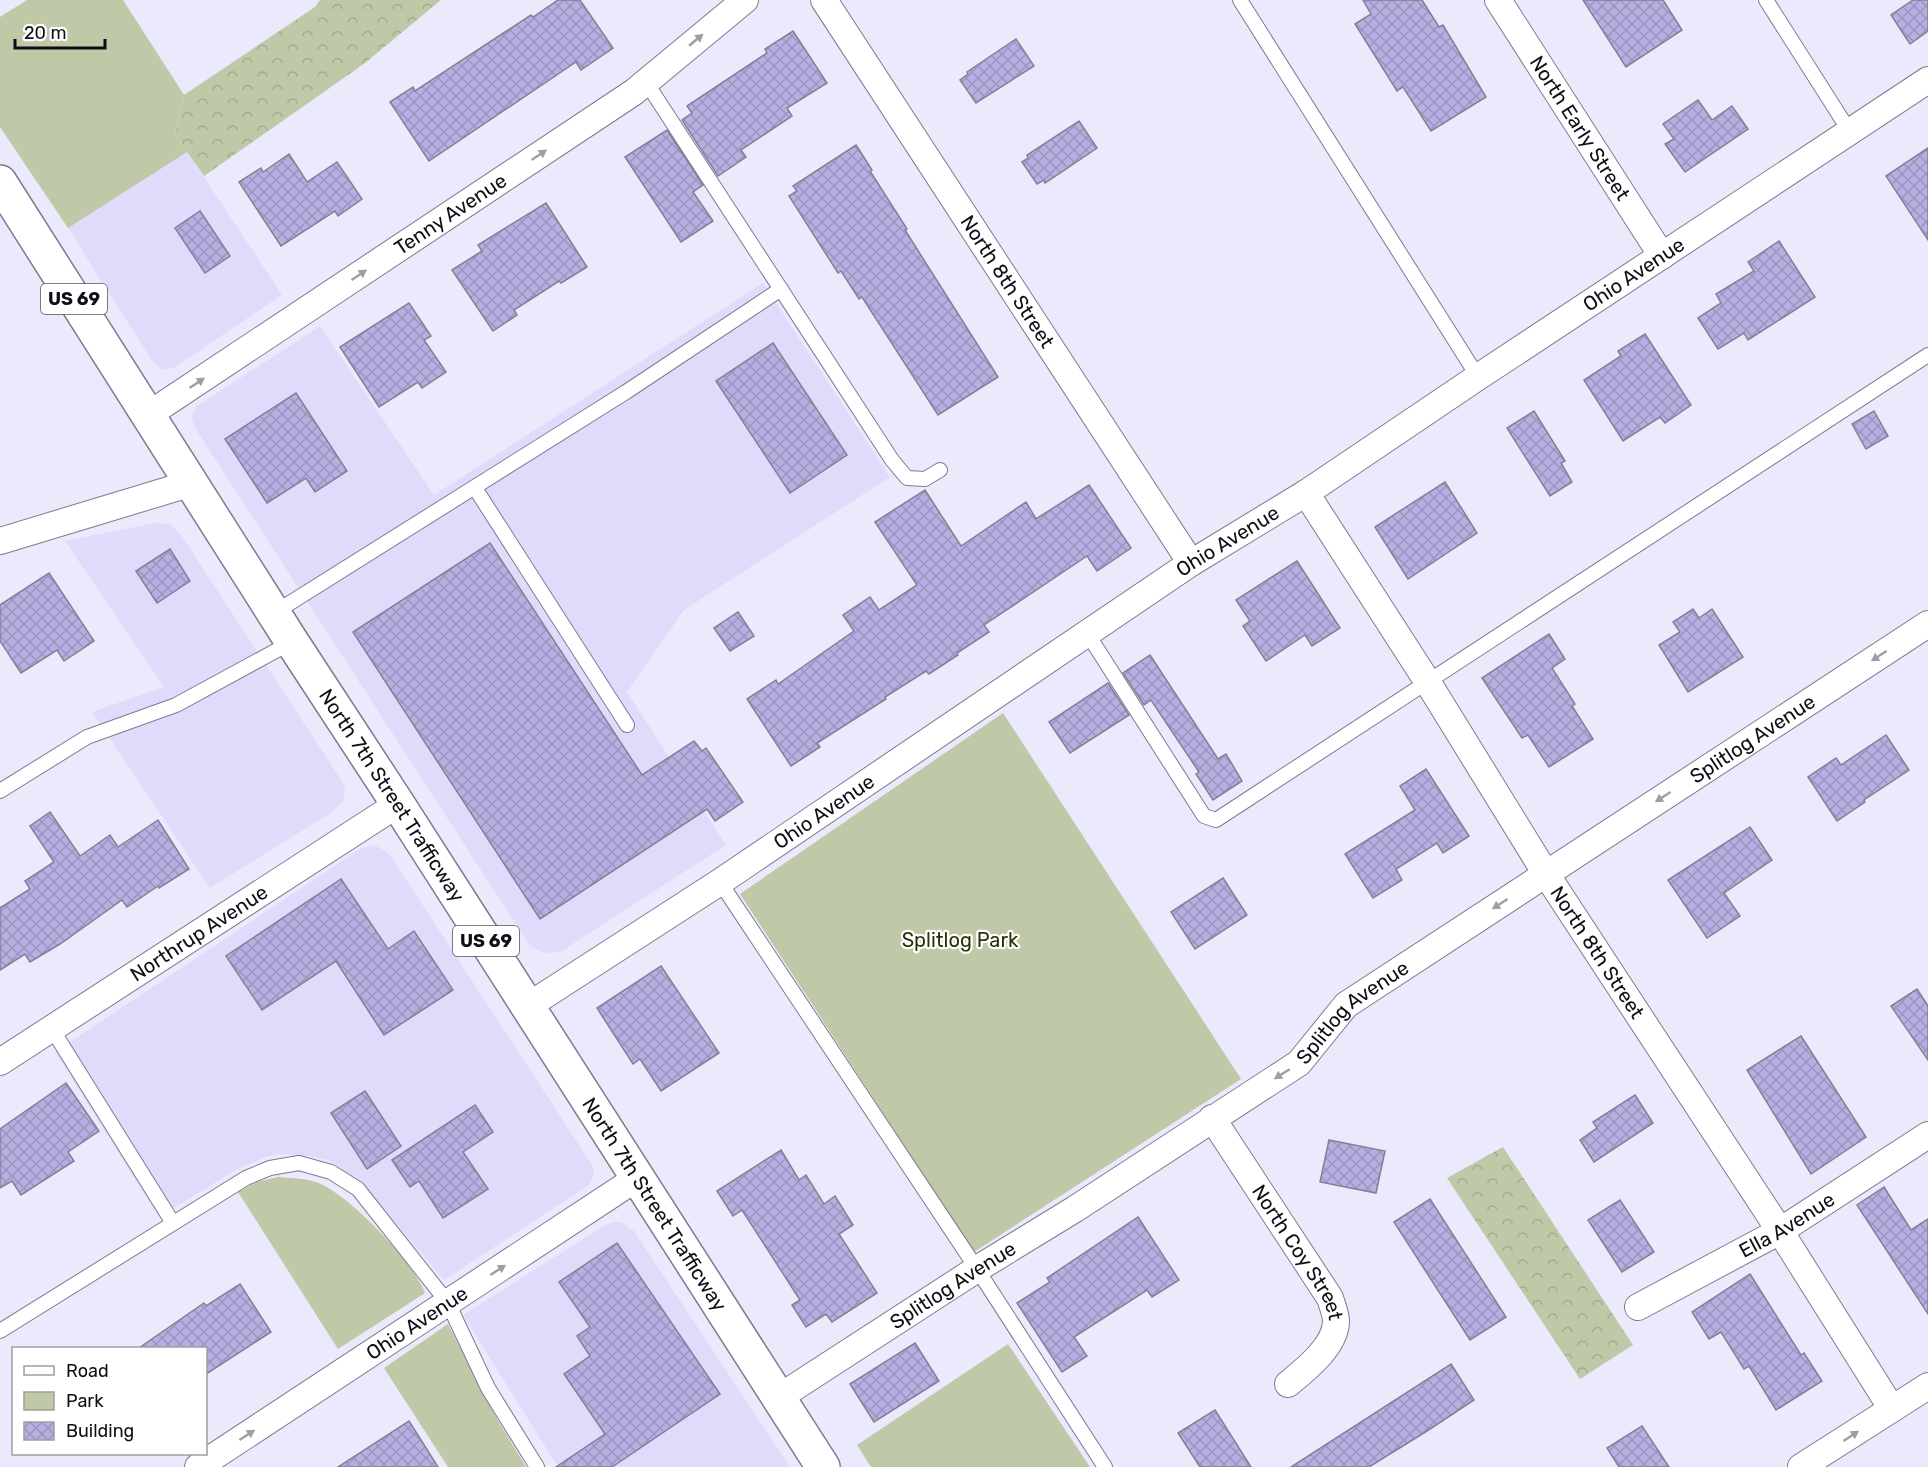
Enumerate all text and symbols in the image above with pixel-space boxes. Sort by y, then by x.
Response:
scale bar [15,12,105,50]
text: 20 m [24,22,66,44]
one-way arrow [688,34,704,47]
street label: North Early Street [1525,51,1635,205]
one-way arrow [531,150,547,161]
street label: Tenny Avenue [390,168,511,260]
street label: North 8th Street [956,211,1060,352]
street label: Ohio Avenue [1578,232,1689,316]
one-way arrow [351,270,367,281]
road number: US 69 [41,284,107,314]
one-way arrow [189,378,205,389]
street label: Ohio Avenue [1171,500,1283,582]
one-way arrow [1871,651,1887,662]
street label: North 7th Street Trafficway [314,684,470,907]
street label: Splitlog Avenue [1685,689,1820,789]
street label: Ohio Avenue [769,769,879,854]
one-way arrow [1655,792,1671,803]
street label: Northrup Avenue [126,880,272,986]
street label: North 8th Street [1545,882,1650,1023]
one-way arrow [1492,898,1508,909]
road number: US 69 [453,926,519,956]
park label: Splitlog Park [902,928,1019,952]
street label: Splitlog Avenue [1291,955,1413,1069]
one-way arrow [1274,1068,1290,1079]
street label: North 7th Street Trafficway [577,1093,732,1316]
street label: North Coy Street [1247,1180,1348,1322]
street label: Ella Avenue [1735,1187,1839,1263]
street label: Splitlog Avenue [885,1236,1020,1334]
one-way arrow [489,1265,506,1276]
street label: Ohio Avenue [362,1281,472,1365]
legend [12,1347,207,1455]
text: Road [66,1360,109,1382]
text: Park [66,1390,104,1412]
text: Building [66,1420,134,1442]
one-way arrow [238,1429,254,1441]
one-way arrow [1843,1430,1859,1441]

